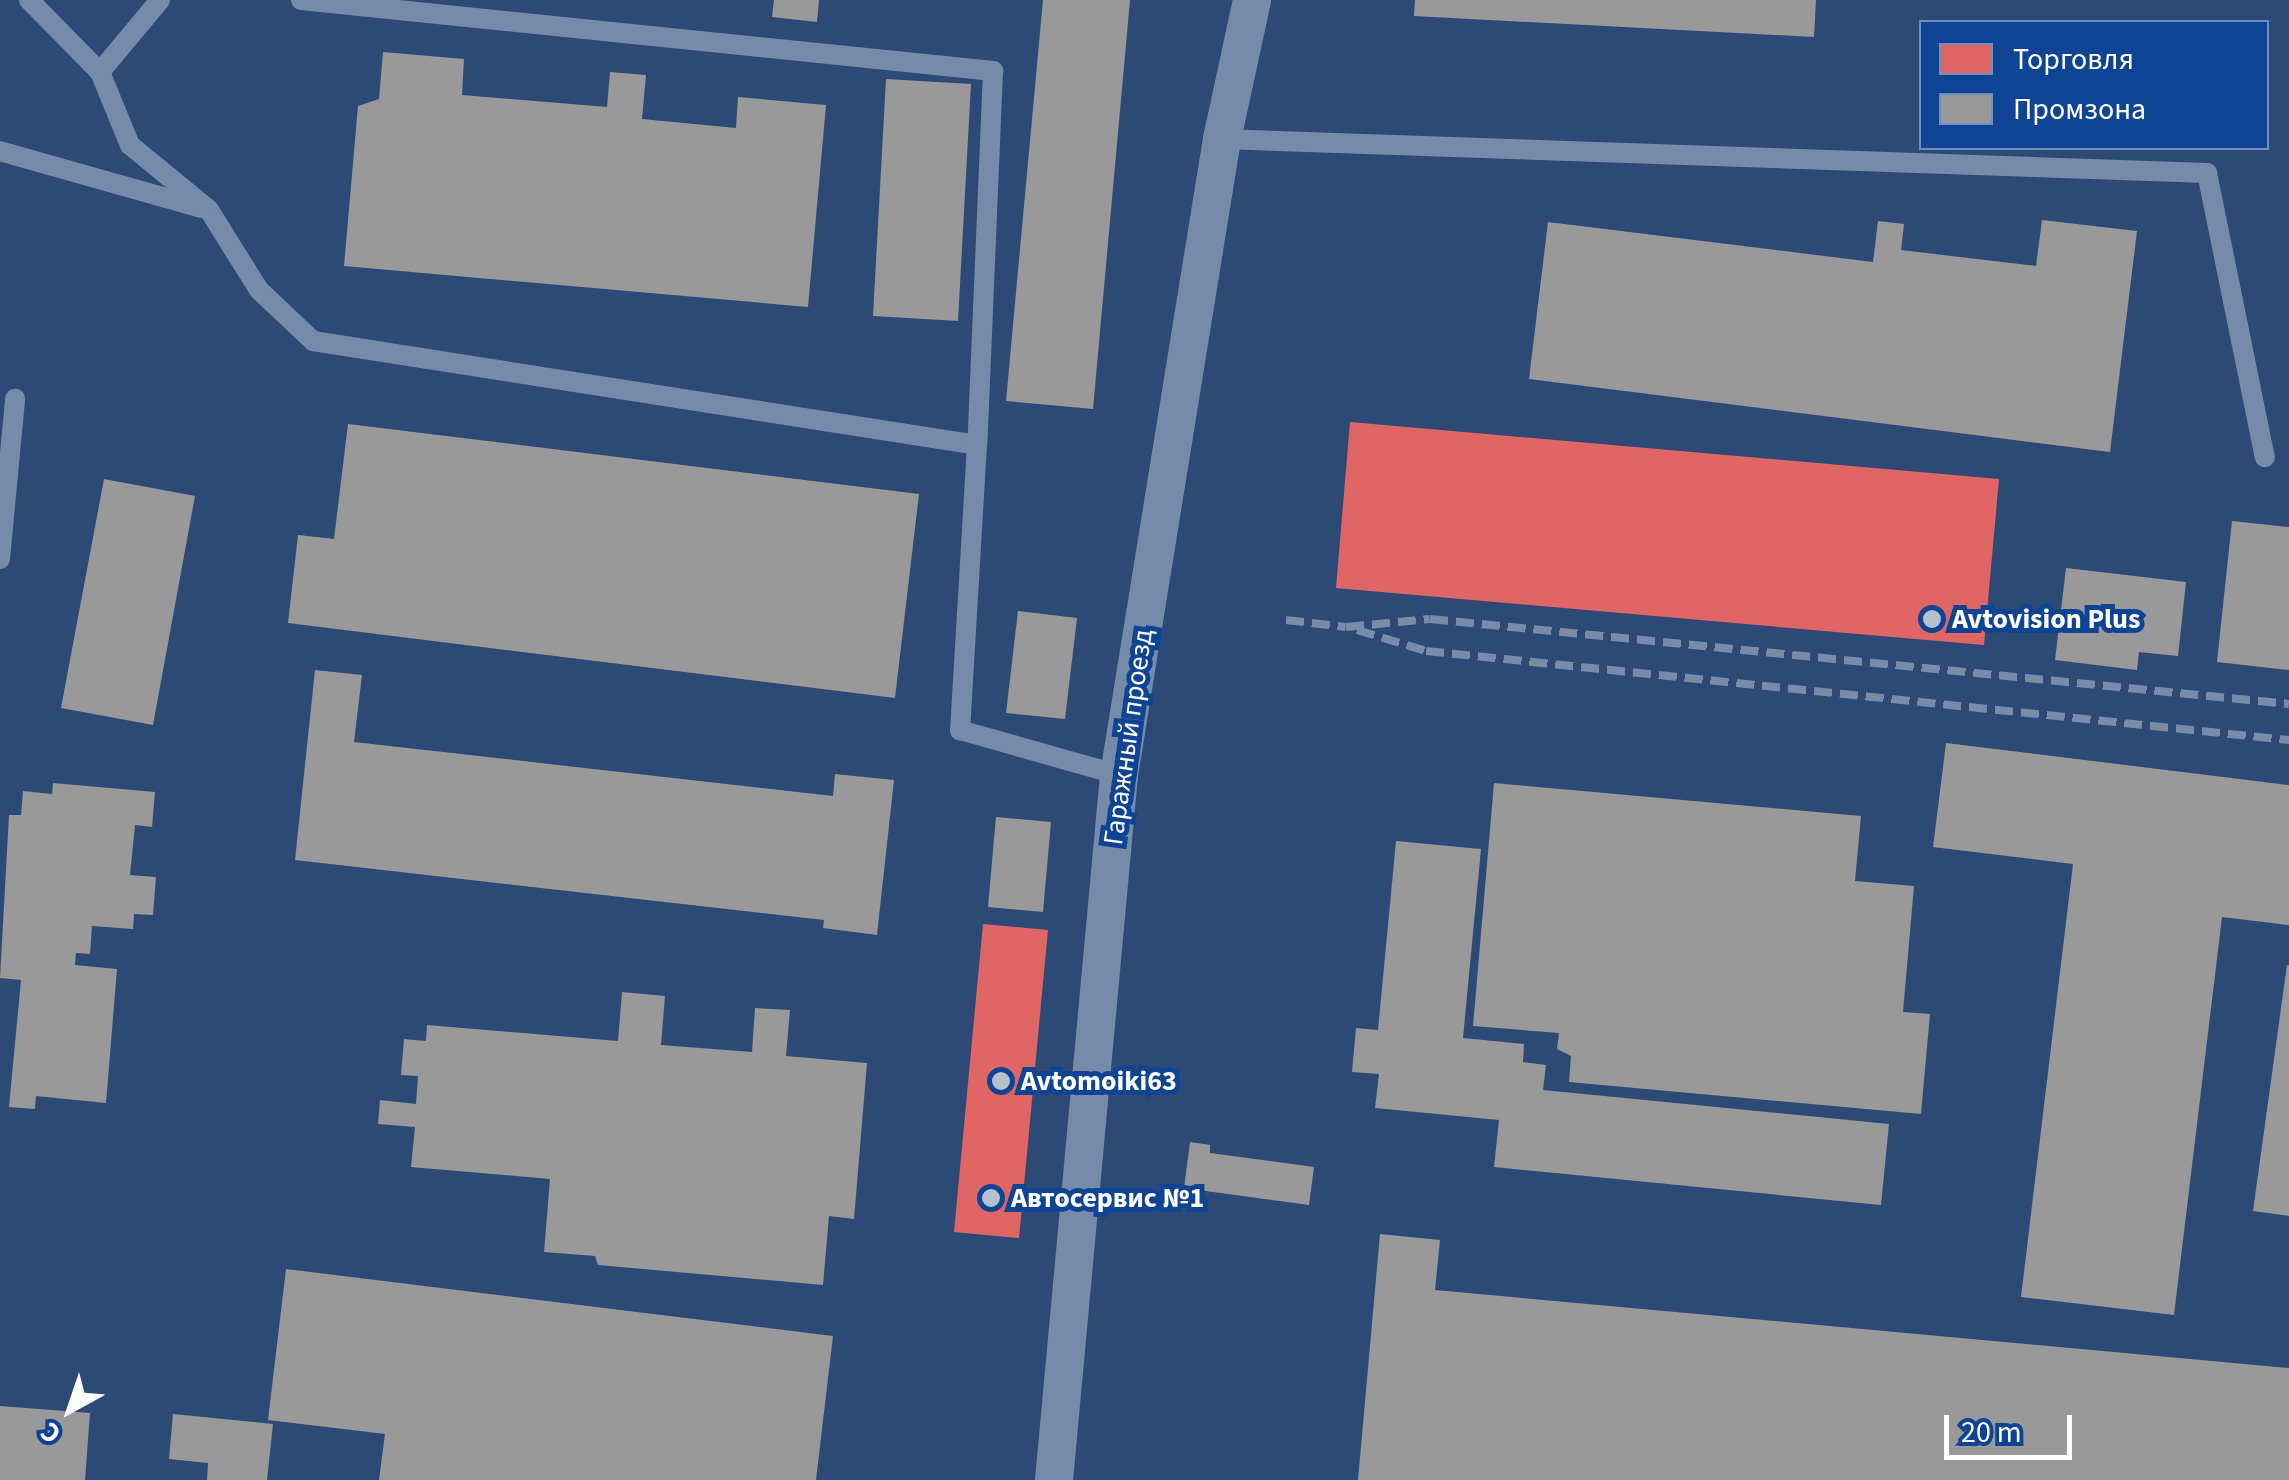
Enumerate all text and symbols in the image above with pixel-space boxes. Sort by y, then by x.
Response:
legend [1919,20,2269,150]
text: Торговля [2013,38,2134,81]
text: Промзона [2013,88,2146,131]
place label: Avtovision Plus [1952,602,2140,636]
marker: Avtovision Plus [1921,608,1943,630]
street label: Гаражный проезд [1096,627,1160,847]
place label: Avtomoiki63 [1021,1064,1177,1098]
marker: Avtomoiki63 [990,1070,1012,1092]
place label: Автосервис №1 [1011,1181,1204,1215]
marker: Автосервис №1 [980,1187,1002,1209]
north arrow [20,1360,120,1460]
scale bar [1949,1395,2076,1457]
text: 20 m [1961,1411,2022,1454]
text: С [32,1412,70,1454]

